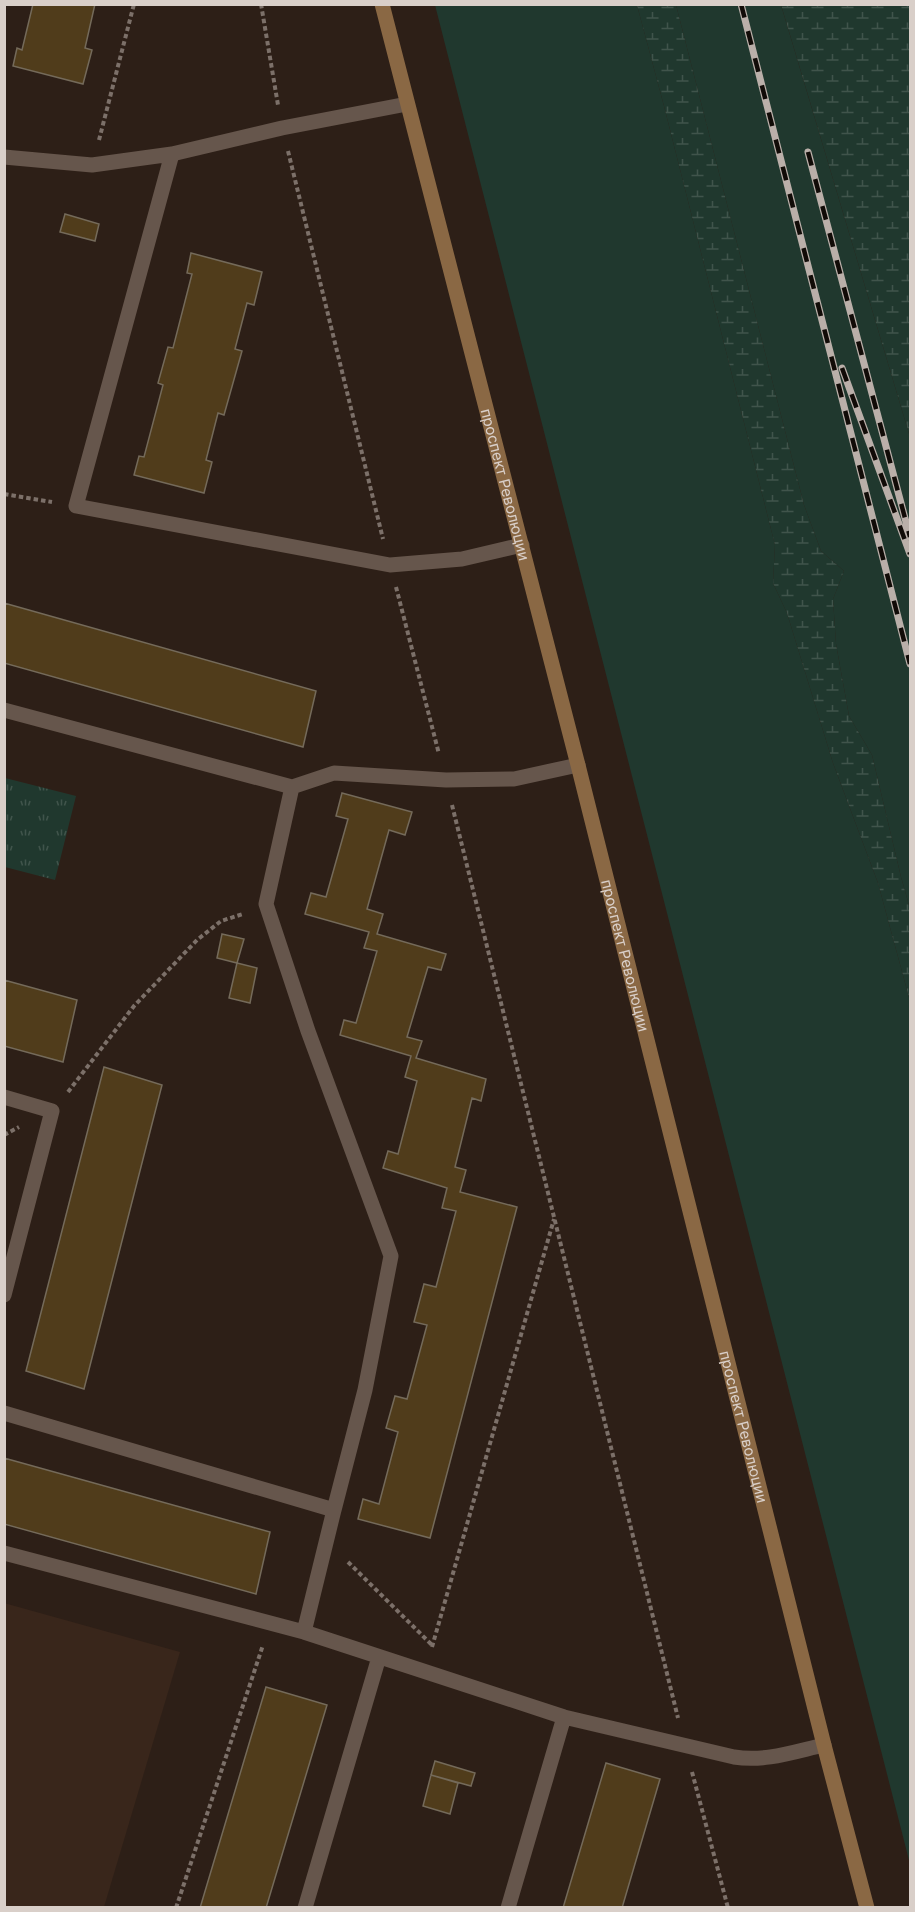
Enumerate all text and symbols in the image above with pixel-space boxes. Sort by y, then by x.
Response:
street label: проспект Революции [477,406,534,562]
street label: проспект Революции [598,877,654,1033]
street label: проспект Революции [716,1349,772,1505]

